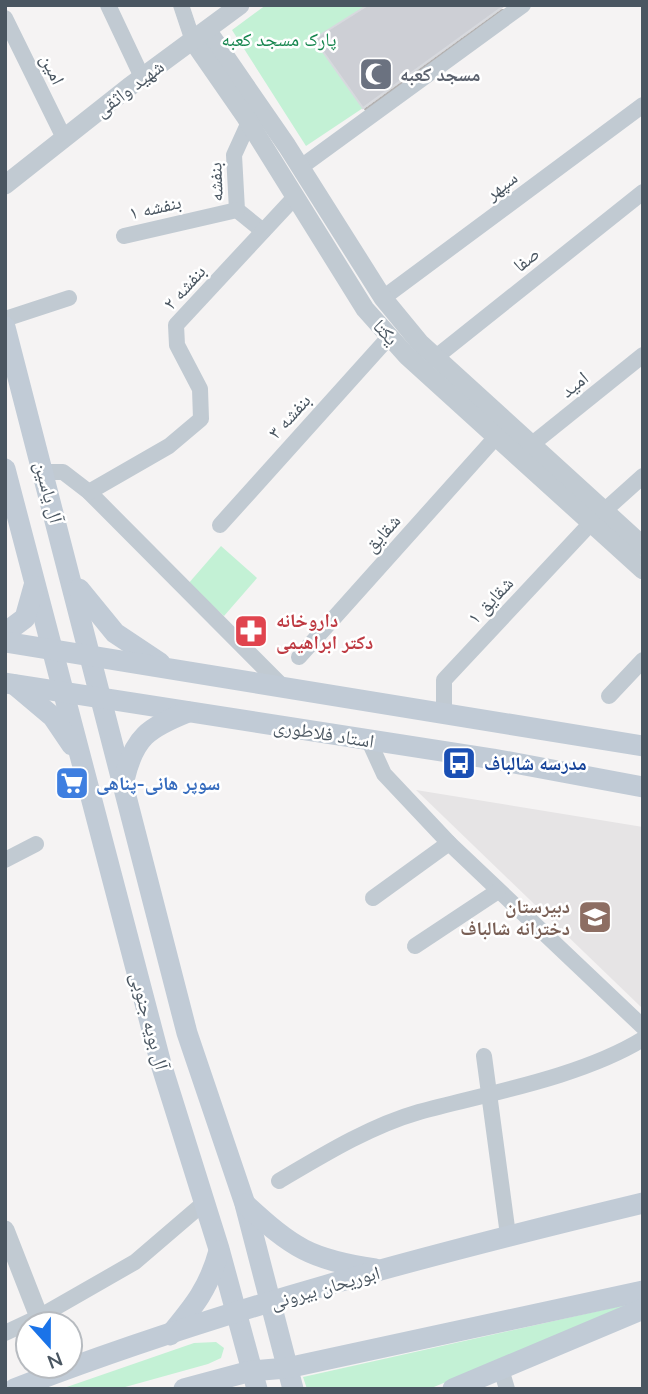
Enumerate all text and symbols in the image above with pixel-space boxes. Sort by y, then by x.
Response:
park label: پارک مسجد کعبه [221,27,337,51]
street label: امین [35,50,71,88]
street label: شهید واثقی [89,54,169,122]
mosque icon: مسجد کعبه [357,55,395,93]
place label: مسجد کعبه [400,62,480,86]
street label: بنفشه [202,162,228,202]
street label: سپهر [479,165,522,206]
street label: بنفشه ۱ [127,189,183,225]
street label: صفا [508,241,544,277]
street label: بنفشه ۲ [157,259,211,315]
street label: یکتا [368,314,404,350]
street label: امید [555,366,593,402]
street label: بنفشه ۳ [262,388,316,444]
street label: آل یاسین [29,459,69,526]
street label: شقایق [359,509,405,557]
street label: شقایق ۱ [462,571,518,629]
place label: داروخانه دکتر ابراهیمی [276,608,373,654]
pharmacy icon: داروخانه دکتر ابراهیمی [232,612,270,650]
street label: استاد فلاطوری [272,713,376,753]
bus stop icon: مدرسه شالباف [440,744,478,782]
place label: مدرسه شالباف [484,751,587,775]
supermarket icon: سوپر هانی-پناهی [53,764,91,802]
place label: سوپر هانی-پناهی [96,771,220,795]
place label: دبیرستان دخترانه شالباف [460,894,570,940]
school or university icon: دبیرستان دخترانه شالباف [576,898,614,936]
street label: آل بویه جنوبی [125,970,175,1073]
street label: ابوریحان بیرونی [267,1260,383,1314]
north arrow [14,1310,84,1380]
text: N [44,1347,66,1375]

